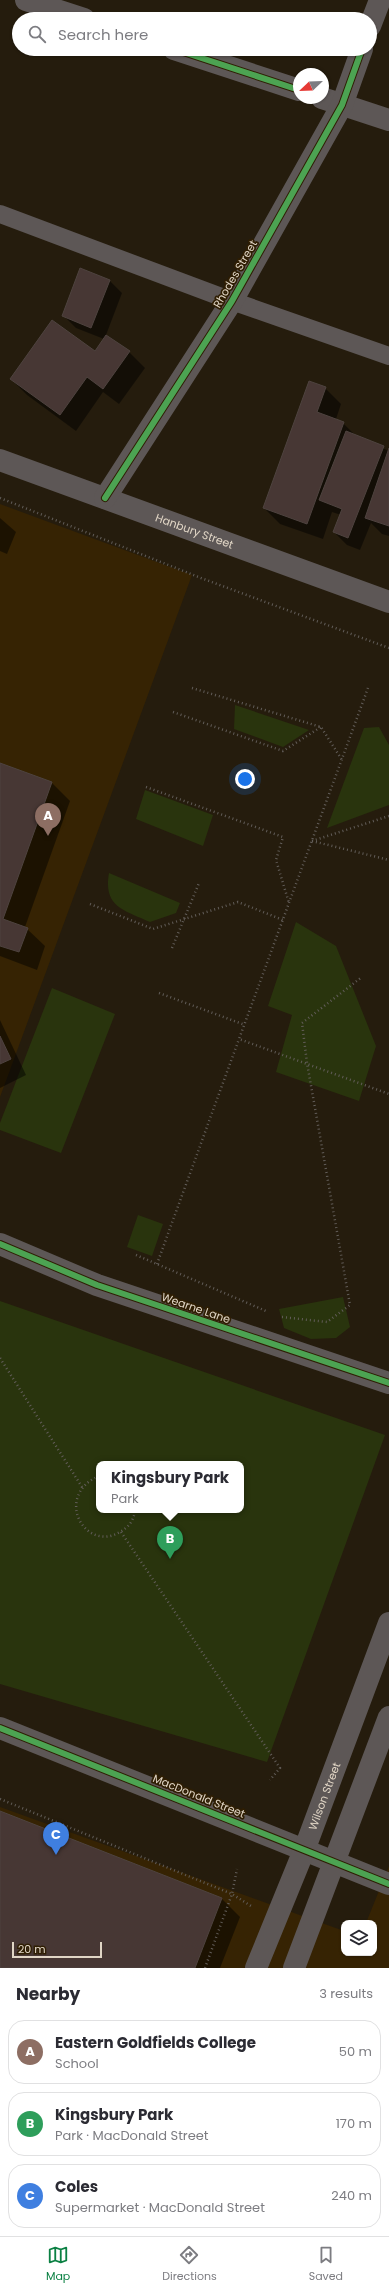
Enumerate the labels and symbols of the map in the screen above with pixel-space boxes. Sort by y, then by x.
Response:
north arrow [293,68,329,104]
street label: Rhodes Street [209,237,261,311]
street label: Hanbury Street [153,509,236,553]
your location [235,769,255,789]
pin: A [35,803,61,836]
street label: Wearne Lane [159,1289,233,1327]
pin: B [157,1526,183,1559]
street label: Wilson Street [304,1760,344,1832]
street label: MacDonald Street [150,1770,248,1822]
pin: C [43,1822,69,1855]
scale bar [12,1940,102,1959]

